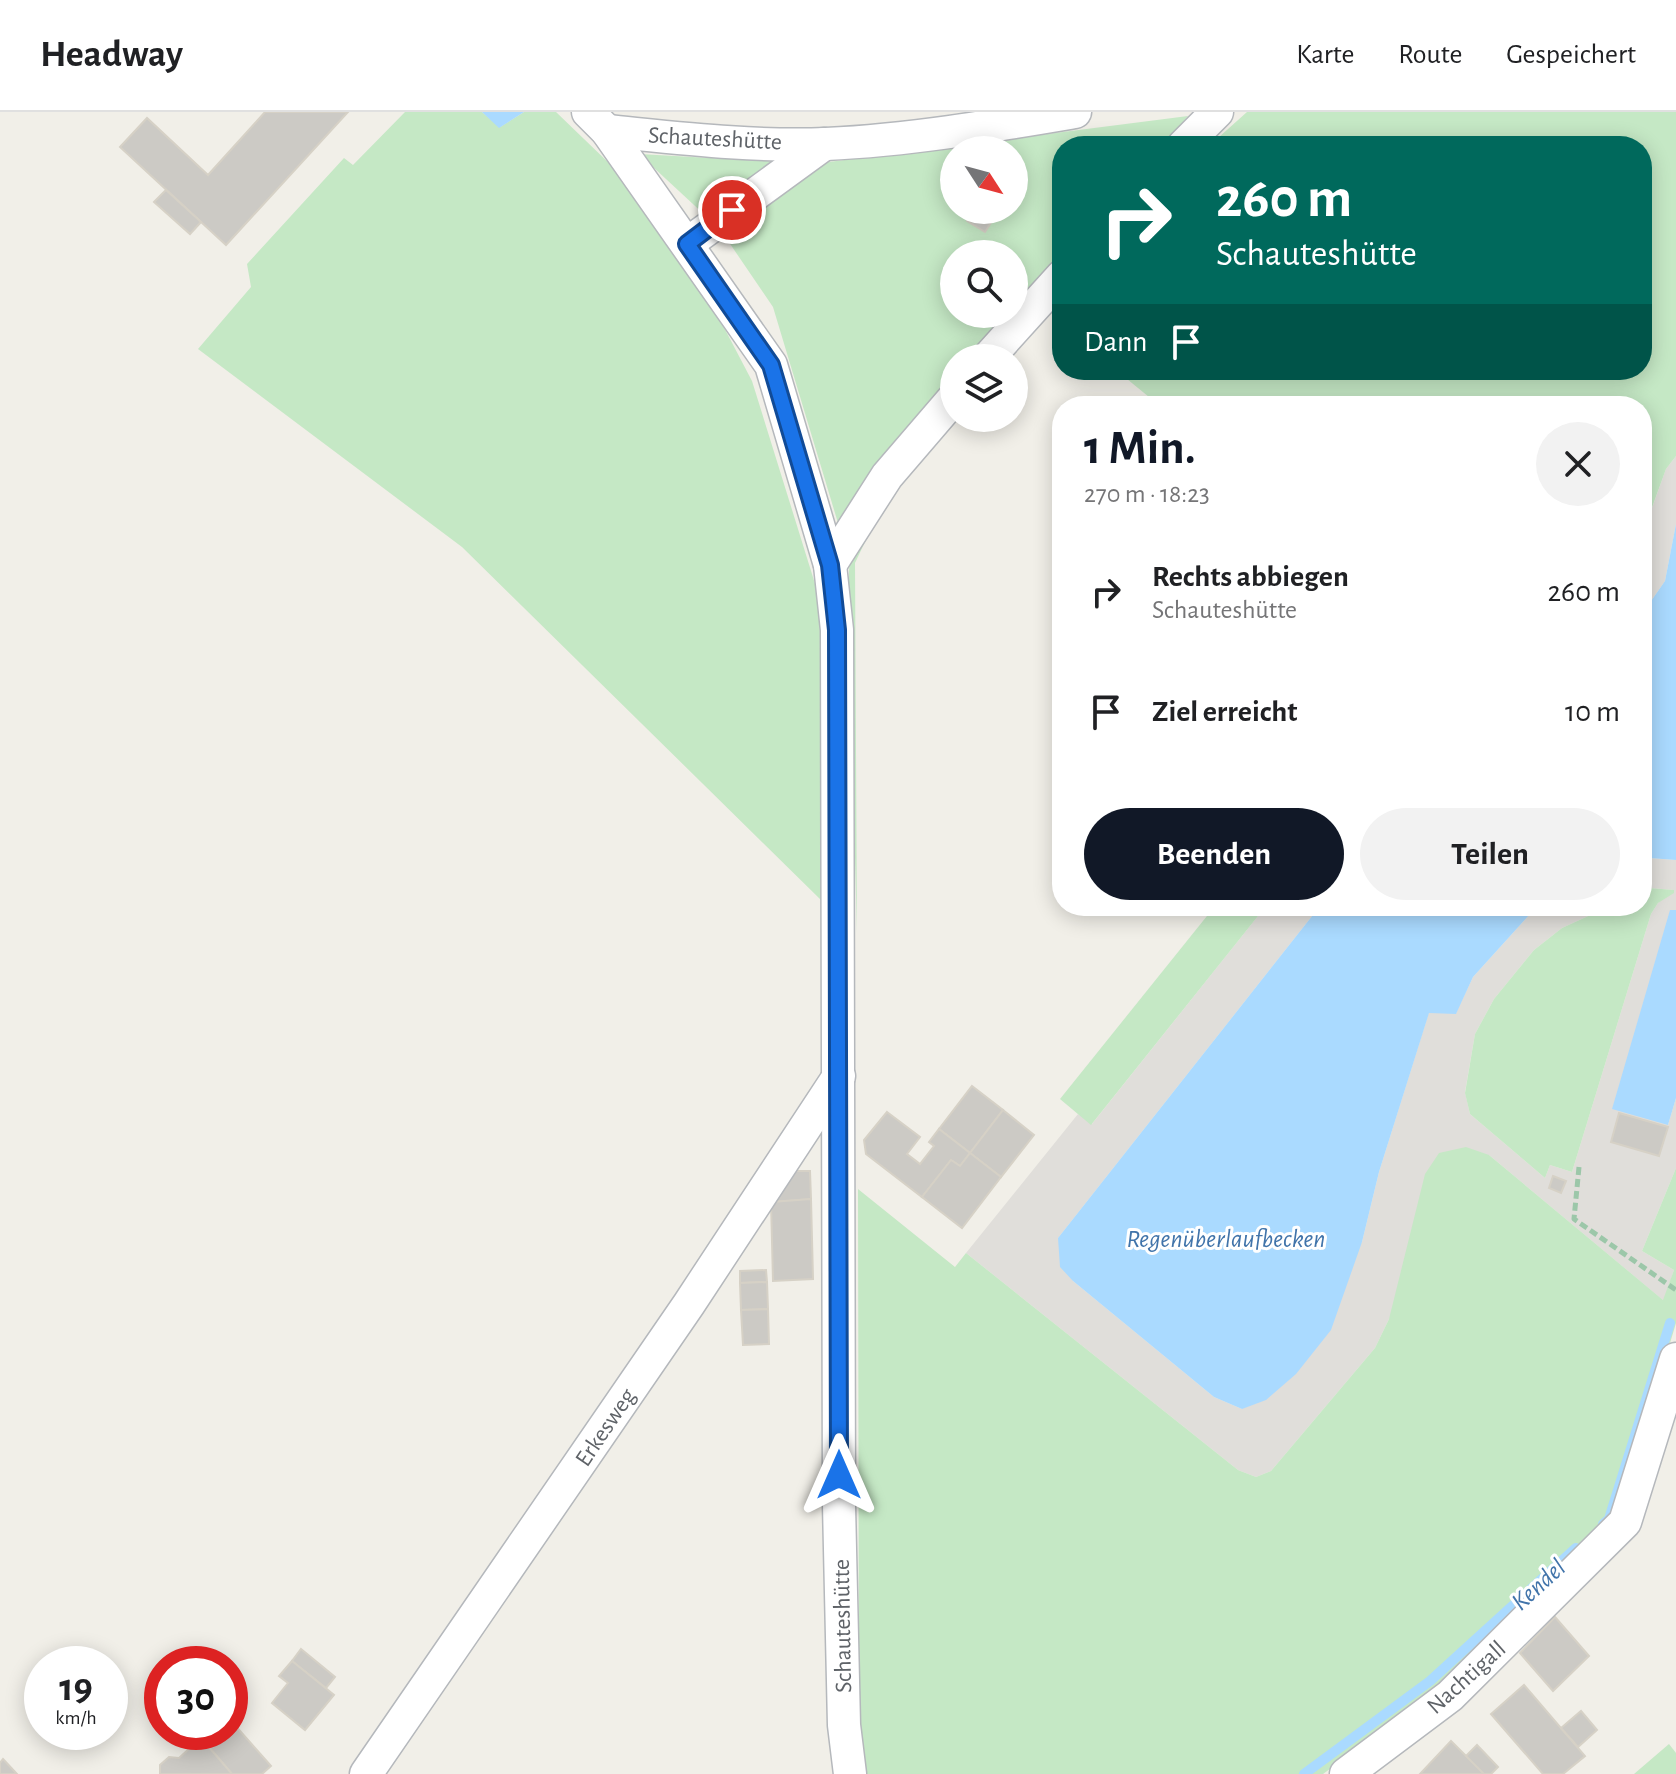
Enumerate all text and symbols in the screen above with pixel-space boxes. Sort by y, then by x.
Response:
text: Headway [40,36,183,74]
text: Karte [1296,41,1354,69]
text: Route [1398,41,1462,69]
text: Gespeichert [1506,41,1636,69]
street label: Schauteshütte [647,124,782,154]
north arrow [940,136,1028,224]
map controls [940,136,1028,432]
icon: right [1084,168,1188,272]
text: 260 m [1216,171,1352,227]
pin [698,176,766,244]
icon: arrive [710,188,754,232]
text: Schauteshütte [1216,236,1417,272]
button: search [940,240,1028,328]
icon: arrive [1164,320,1208,364]
text: Dann [1084,327,1148,357]
button: layers [940,344,1028,432]
button: close [1536,422,1620,506]
text: 1 Min. [1084,425,1196,473]
text: 270 m · 18:23 [1084,481,1210,507]
text: Rechts abbiegen [1152,562,1349,592]
icon: right [1084,570,1128,614]
text: 260 m [1547,577,1620,607]
text: Schauteshütte [1152,597,1297,623]
icon: arrive [1084,690,1128,734]
text: Ziel erreicht [1152,697,1297,727]
text: 10 m [1565,697,1620,727]
button: Beenden [1084,808,1344,900]
button: Teilen [1360,808,1620,900]
water label: Regenüberlaufbecken [1126,1226,1326,1252]
street label: Erkesweg [571,1384,641,1471]
position arrow [797,1433,881,1517]
water label: Kendel [1507,1554,1571,1615]
street label: Schauteshütte [830,1559,856,1693]
street label: Nachtigall [1423,1637,1511,1719]
speed limit sign: 30 [144,1646,248,1750]
text: 19 [59,1668,93,1708]
text: km/h [55,1708,97,1728]

